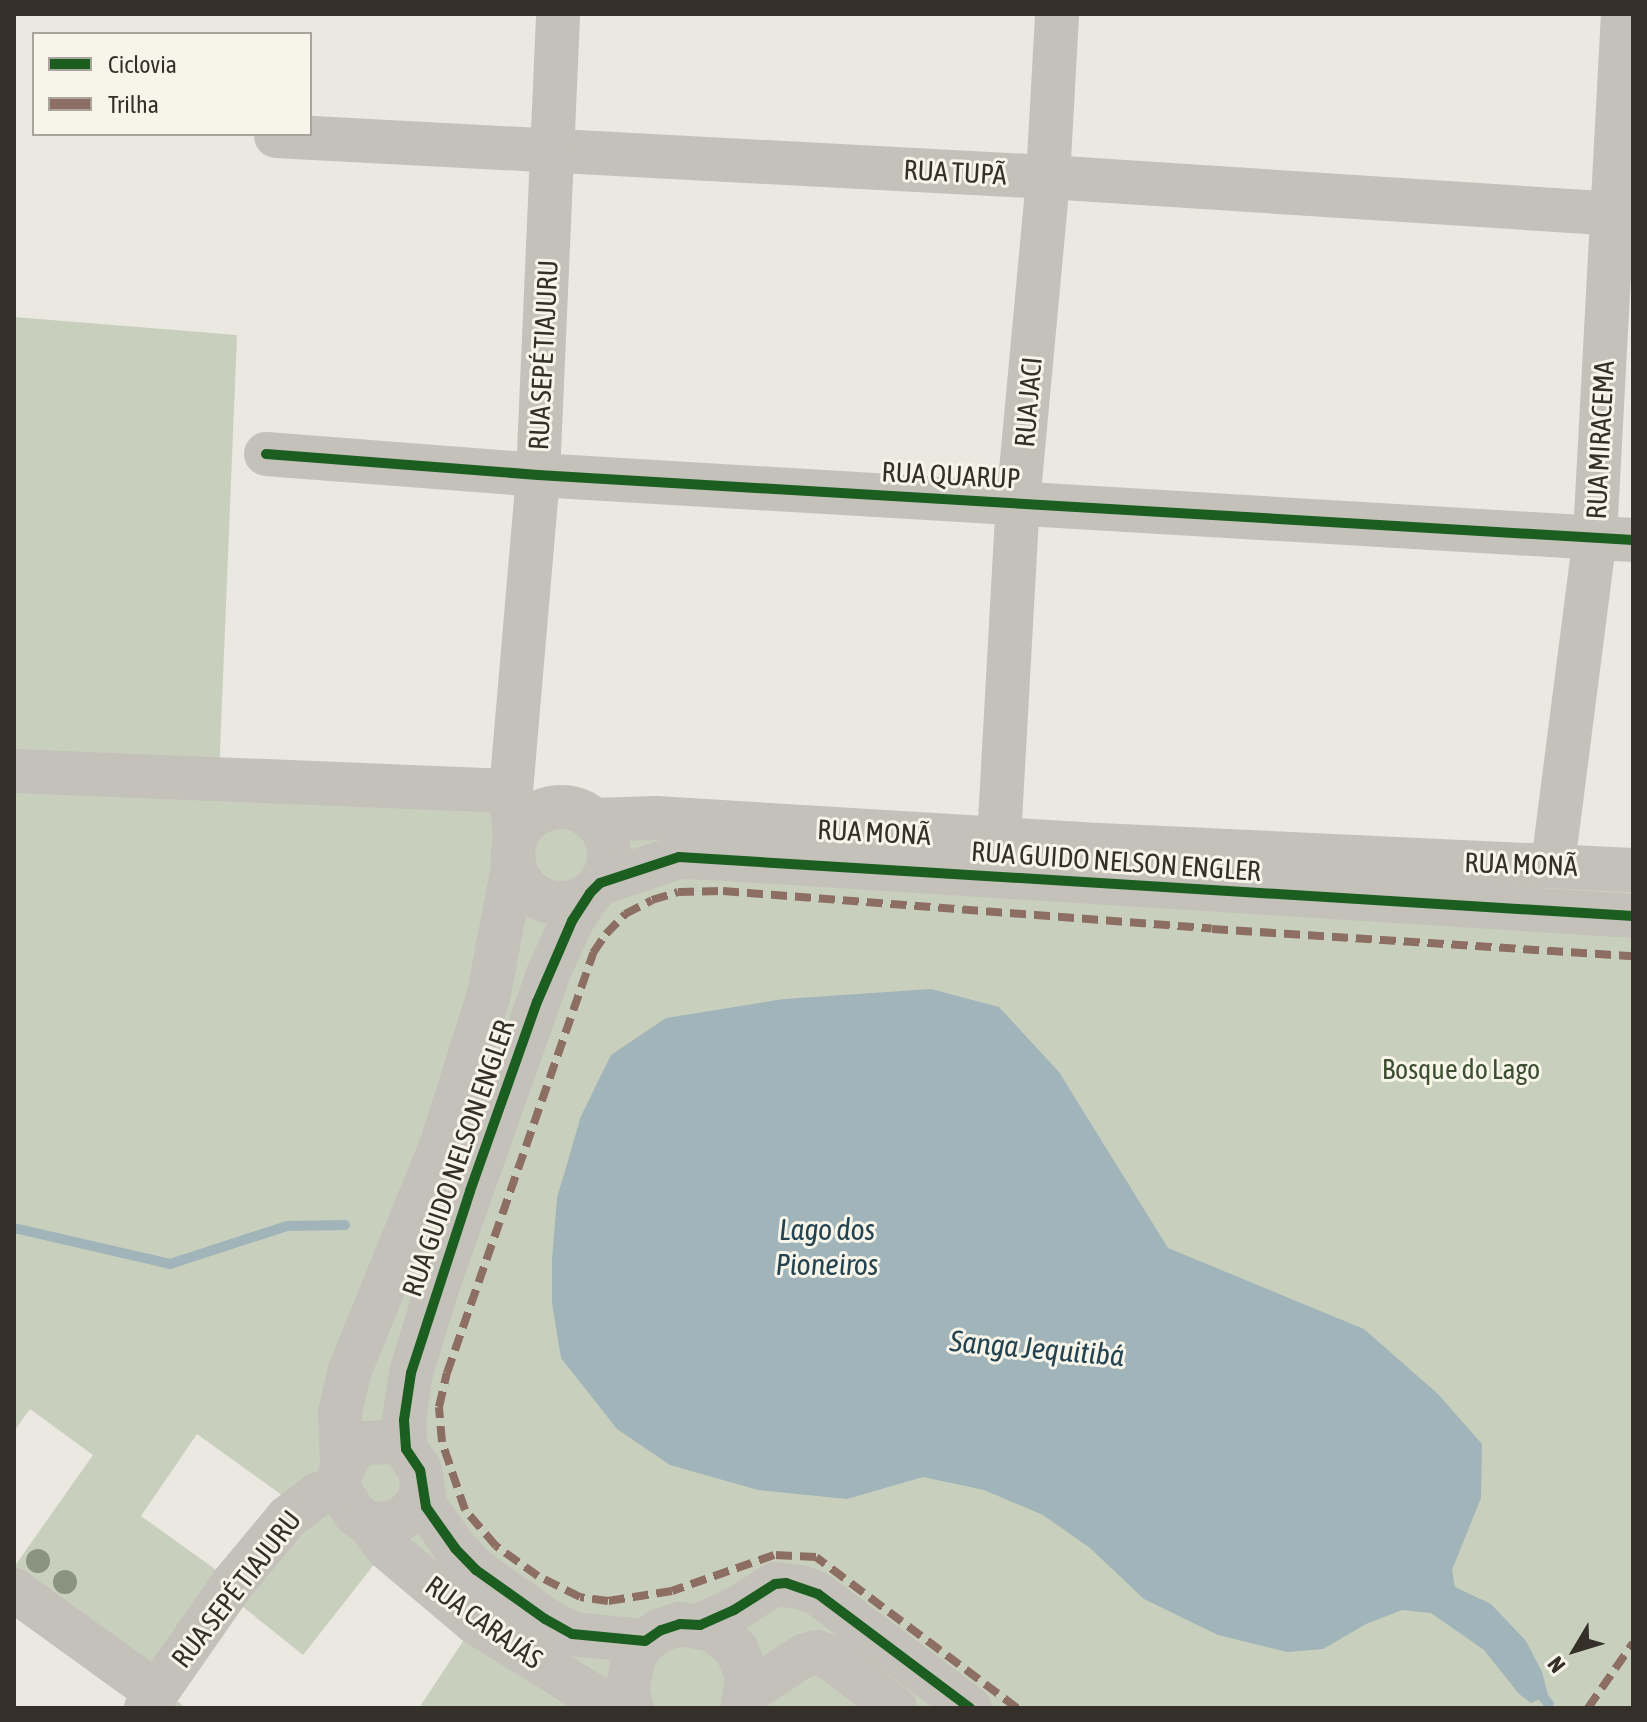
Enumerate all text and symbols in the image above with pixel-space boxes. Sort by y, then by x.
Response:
legend [32,32,312,136]
text: Ciclovia [108,51,177,78]
text: Trilha [108,91,159,118]
street label: RUA TUPÃ [903,153,1007,191]
street label: RUA SEPÉ TIAJURU [521,259,565,451]
street label: RUA JACI [1007,355,1049,449]
street label: RUA MIRACEMA [1579,360,1621,520]
street label: RUA QUARUP [881,455,1021,495]
street label: RUA MONÃ [816,812,932,852]
street label: RUA GUIDO NELSON ENGLER [970,834,1262,888]
street label: RUA MONÃ [1464,845,1578,883]
street label: RUA GUIDO NELSON ENGLER [395,1015,521,1301]
park label: Bosque do Lago [1382,1052,1540,1086]
water label: Lago dos Pioneiros [776,1211,878,1282]
water label: Sanga Jequitibá [948,1322,1126,1374]
street label: RUA SEPÉ TIAJURU [164,1504,308,1674]
street label: RUA CARAJÁS [419,1568,549,1676]
north arrow [1535,1610,1615,1690]
text: N [1542,1652,1570,1678]

